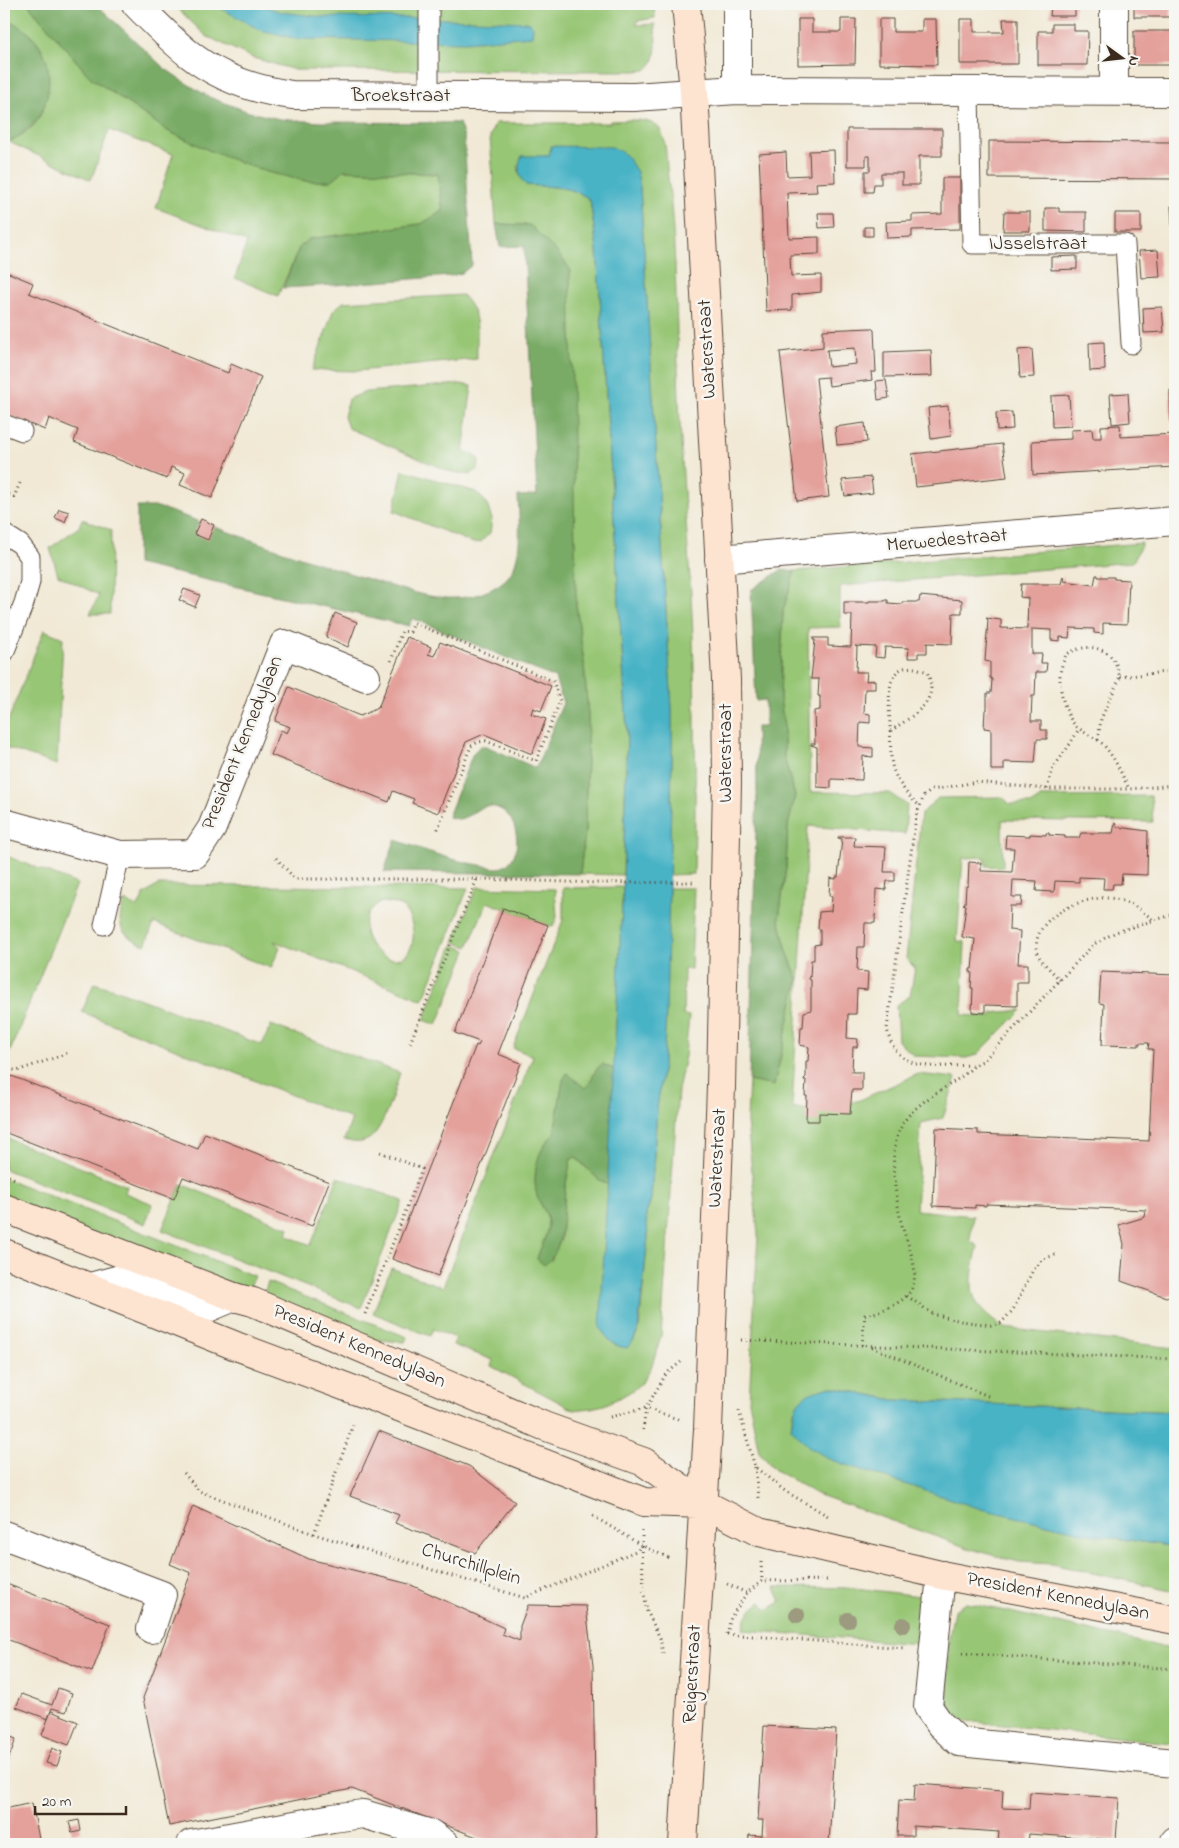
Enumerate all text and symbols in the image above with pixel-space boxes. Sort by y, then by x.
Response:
north arrow [1096,32,1146,82]
text: N [1122,54,1144,68]
street label: Broekstraat [350,82,451,111]
street label: IJsselstraat [989,230,1088,259]
street label: Waterstraat [691,298,725,399]
street label: Merwedestraat [885,521,1009,561]
street label: President Kennedylaan [195,651,291,834]
street label: Waterstraat [712,703,741,803]
street label: Waterstraat [701,1107,735,1208]
street label: President Kennedylaan [268,1297,450,1397]
street label: Churchillplein [418,1536,525,1594]
street label: President Kennedylaan [964,1565,1152,1629]
street label: Reigerstraat [676,1623,711,1724]
scale bar [35,1783,126,1815]
text: 20 m [42,1791,72,1813]

